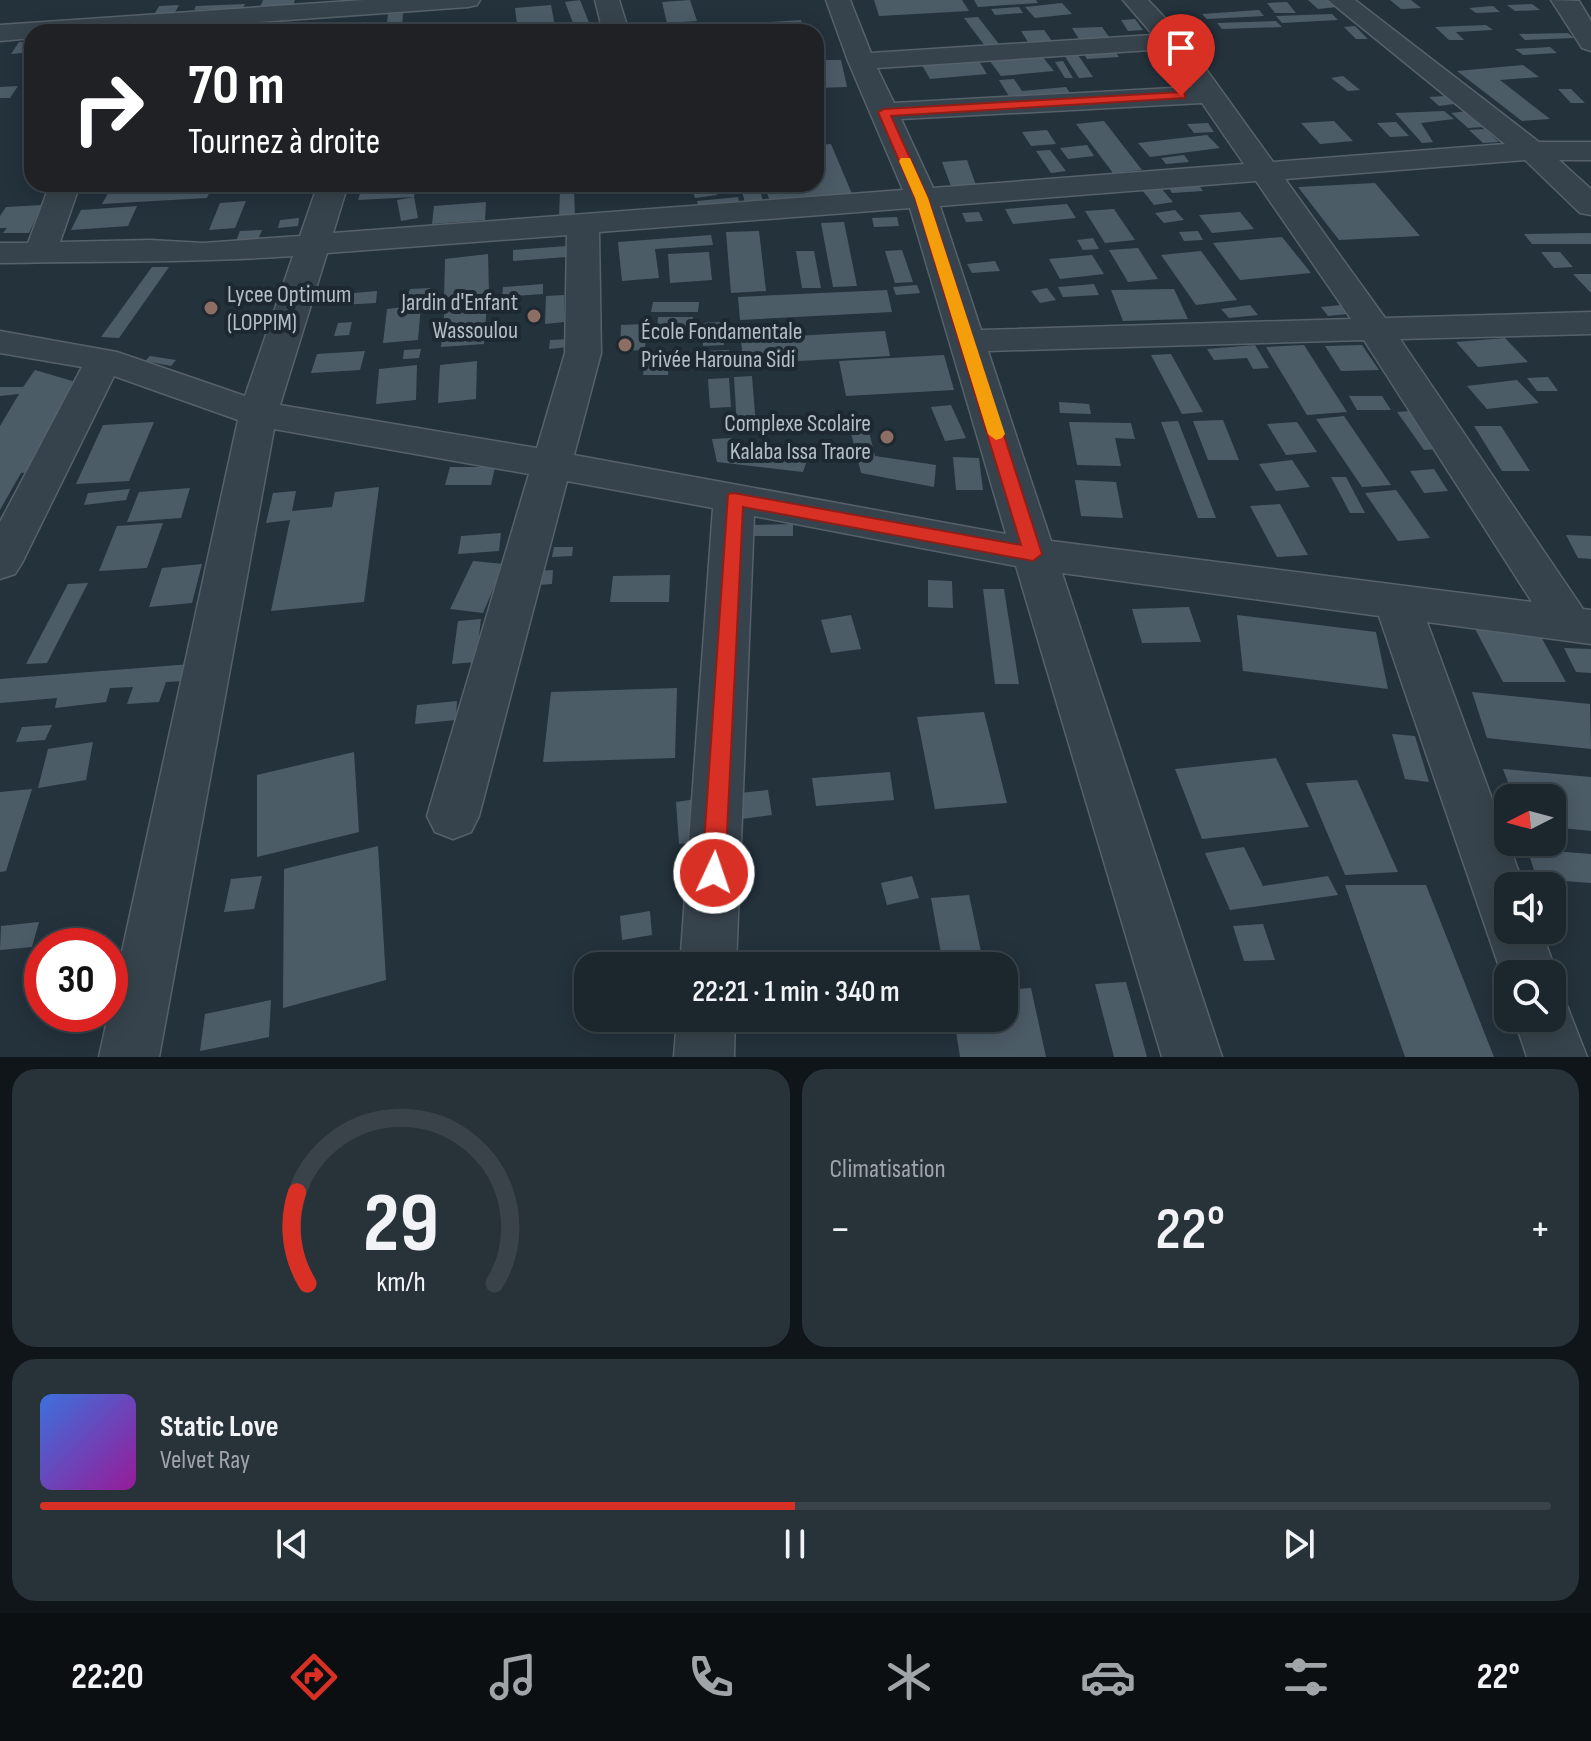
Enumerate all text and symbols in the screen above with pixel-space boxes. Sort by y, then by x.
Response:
pin [1147,14.0,1215,96]
icon: arrive [1159,26,1203,70]
text: 70 m [188,53,285,120]
icon: right [56,56,160,160]
text: Tournez à droite [188,121,380,164]
place label: Lycee Optimum (LOPPIM) [227,280,351,337]
place label: Jardin d'Enfant Wassoulou [400,288,518,345]
marker: Lycee Optimum (LOPPIM) [202,299,220,317]
marker: Jardin d'Enfant Wassoulou [525,307,543,325]
place label: École Fondamentale Privée Harouna Sidi [641,317,802,374]
marker: École Fondamentale Privée Harouna Sidi [616,336,634,354]
place label: Complexe Scolaire Kalaba Issa Traore [724,409,871,466]
marker: Complexe Scolaire Kalaba Issa Traore [878,428,896,446]
north arrow [1494,784,1566,856]
map controls [1494,784,1566,1032]
position arrow [672,831,756,915]
button: sound [1494,872,1566,944]
speed limit sign: 30 [24,928,128,1032]
button: search [1494,960,1566,1032]
text: 22:21 · 1 min · 340 m [692,974,900,1010]
text: Climatisation [830,1154,946,1185]
text: 29 [363,1175,439,1275]
text: 22° [1155,1194,1225,1266]
text: − [830,1203,851,1256]
text: + [1529,1203,1551,1256]
text: km/h [376,1265,425,1300]
text: Static Love [160,1409,279,1445]
text: Velvet Ray [160,1445,250,1476]
icon: previous [270,1522,314,1566]
icon: pause [773,1522,817,1566]
icon: next [1277,1522,1321,1566]
icon: directions [286,1649,342,1705]
icon: music [485,1649,541,1705]
icon: phone [683,1649,739,1705]
icon: climate [881,1649,937,1705]
icon: car [1080,1649,1136,1705]
icon: filters [1278,1649,1334,1705]
text: 22:20 [71,1656,144,1699]
text: 22° [1477,1656,1520,1699]

